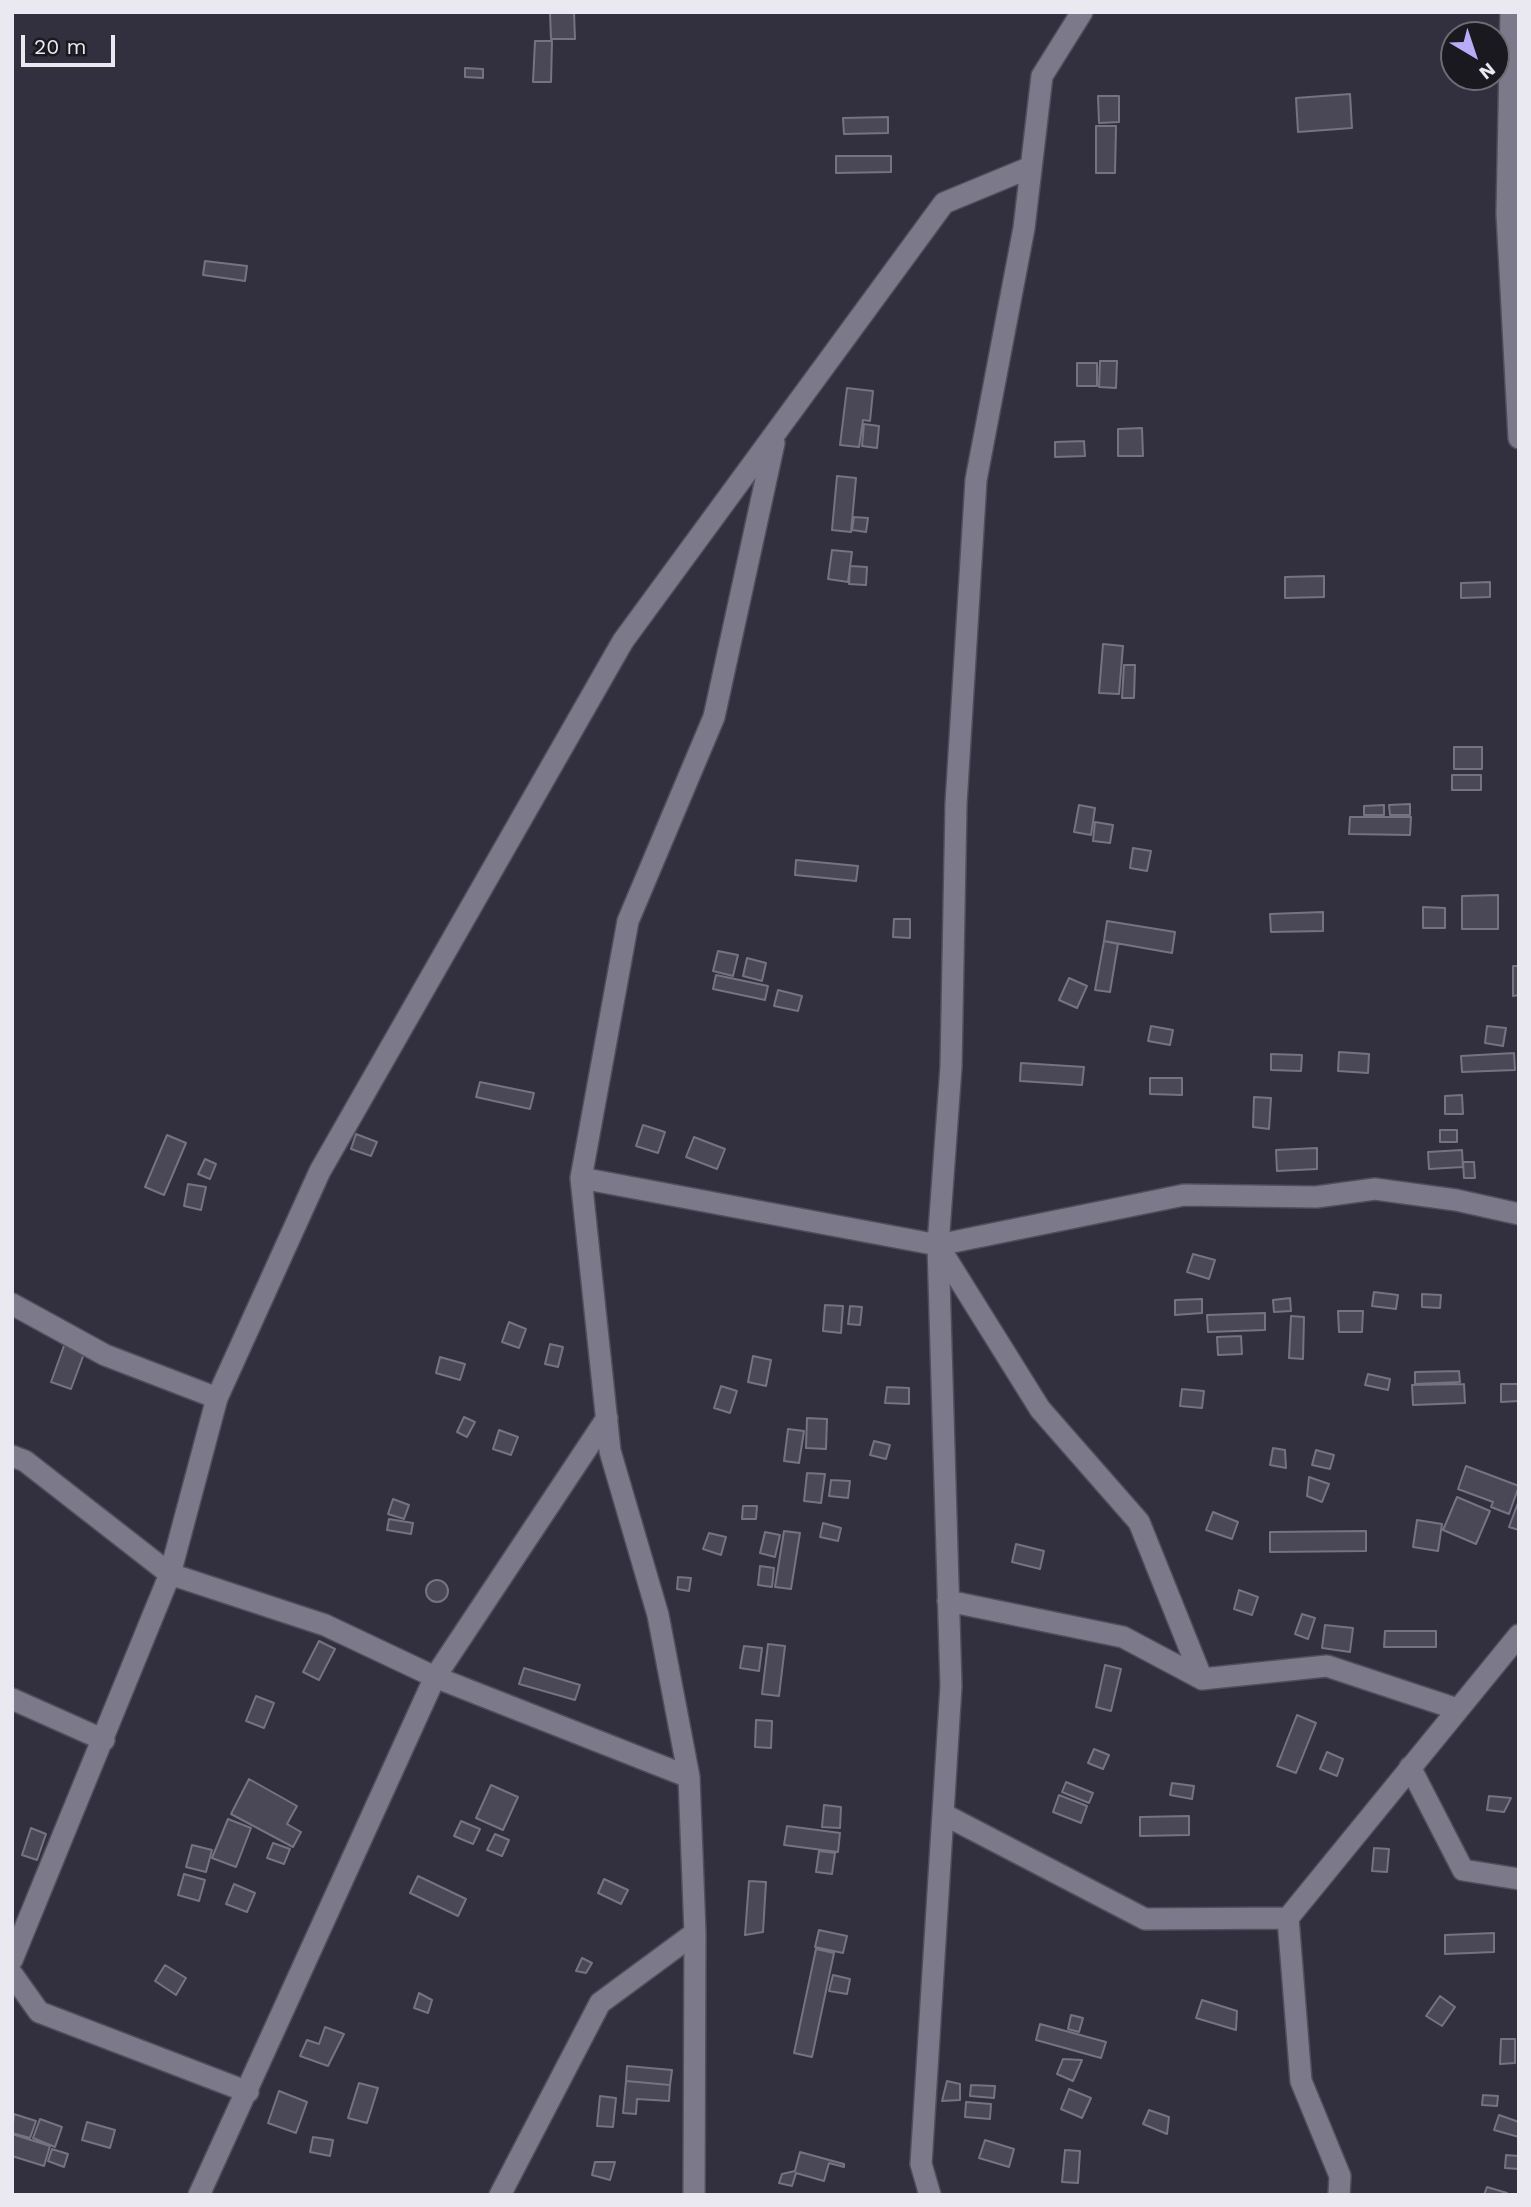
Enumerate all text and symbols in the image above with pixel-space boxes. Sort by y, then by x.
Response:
scale bar [24,21,119,65]
north arrow [1440,21,1510,91]
text: 20 m [34,34,86,59]
text: N [1475,58,1500,85]

